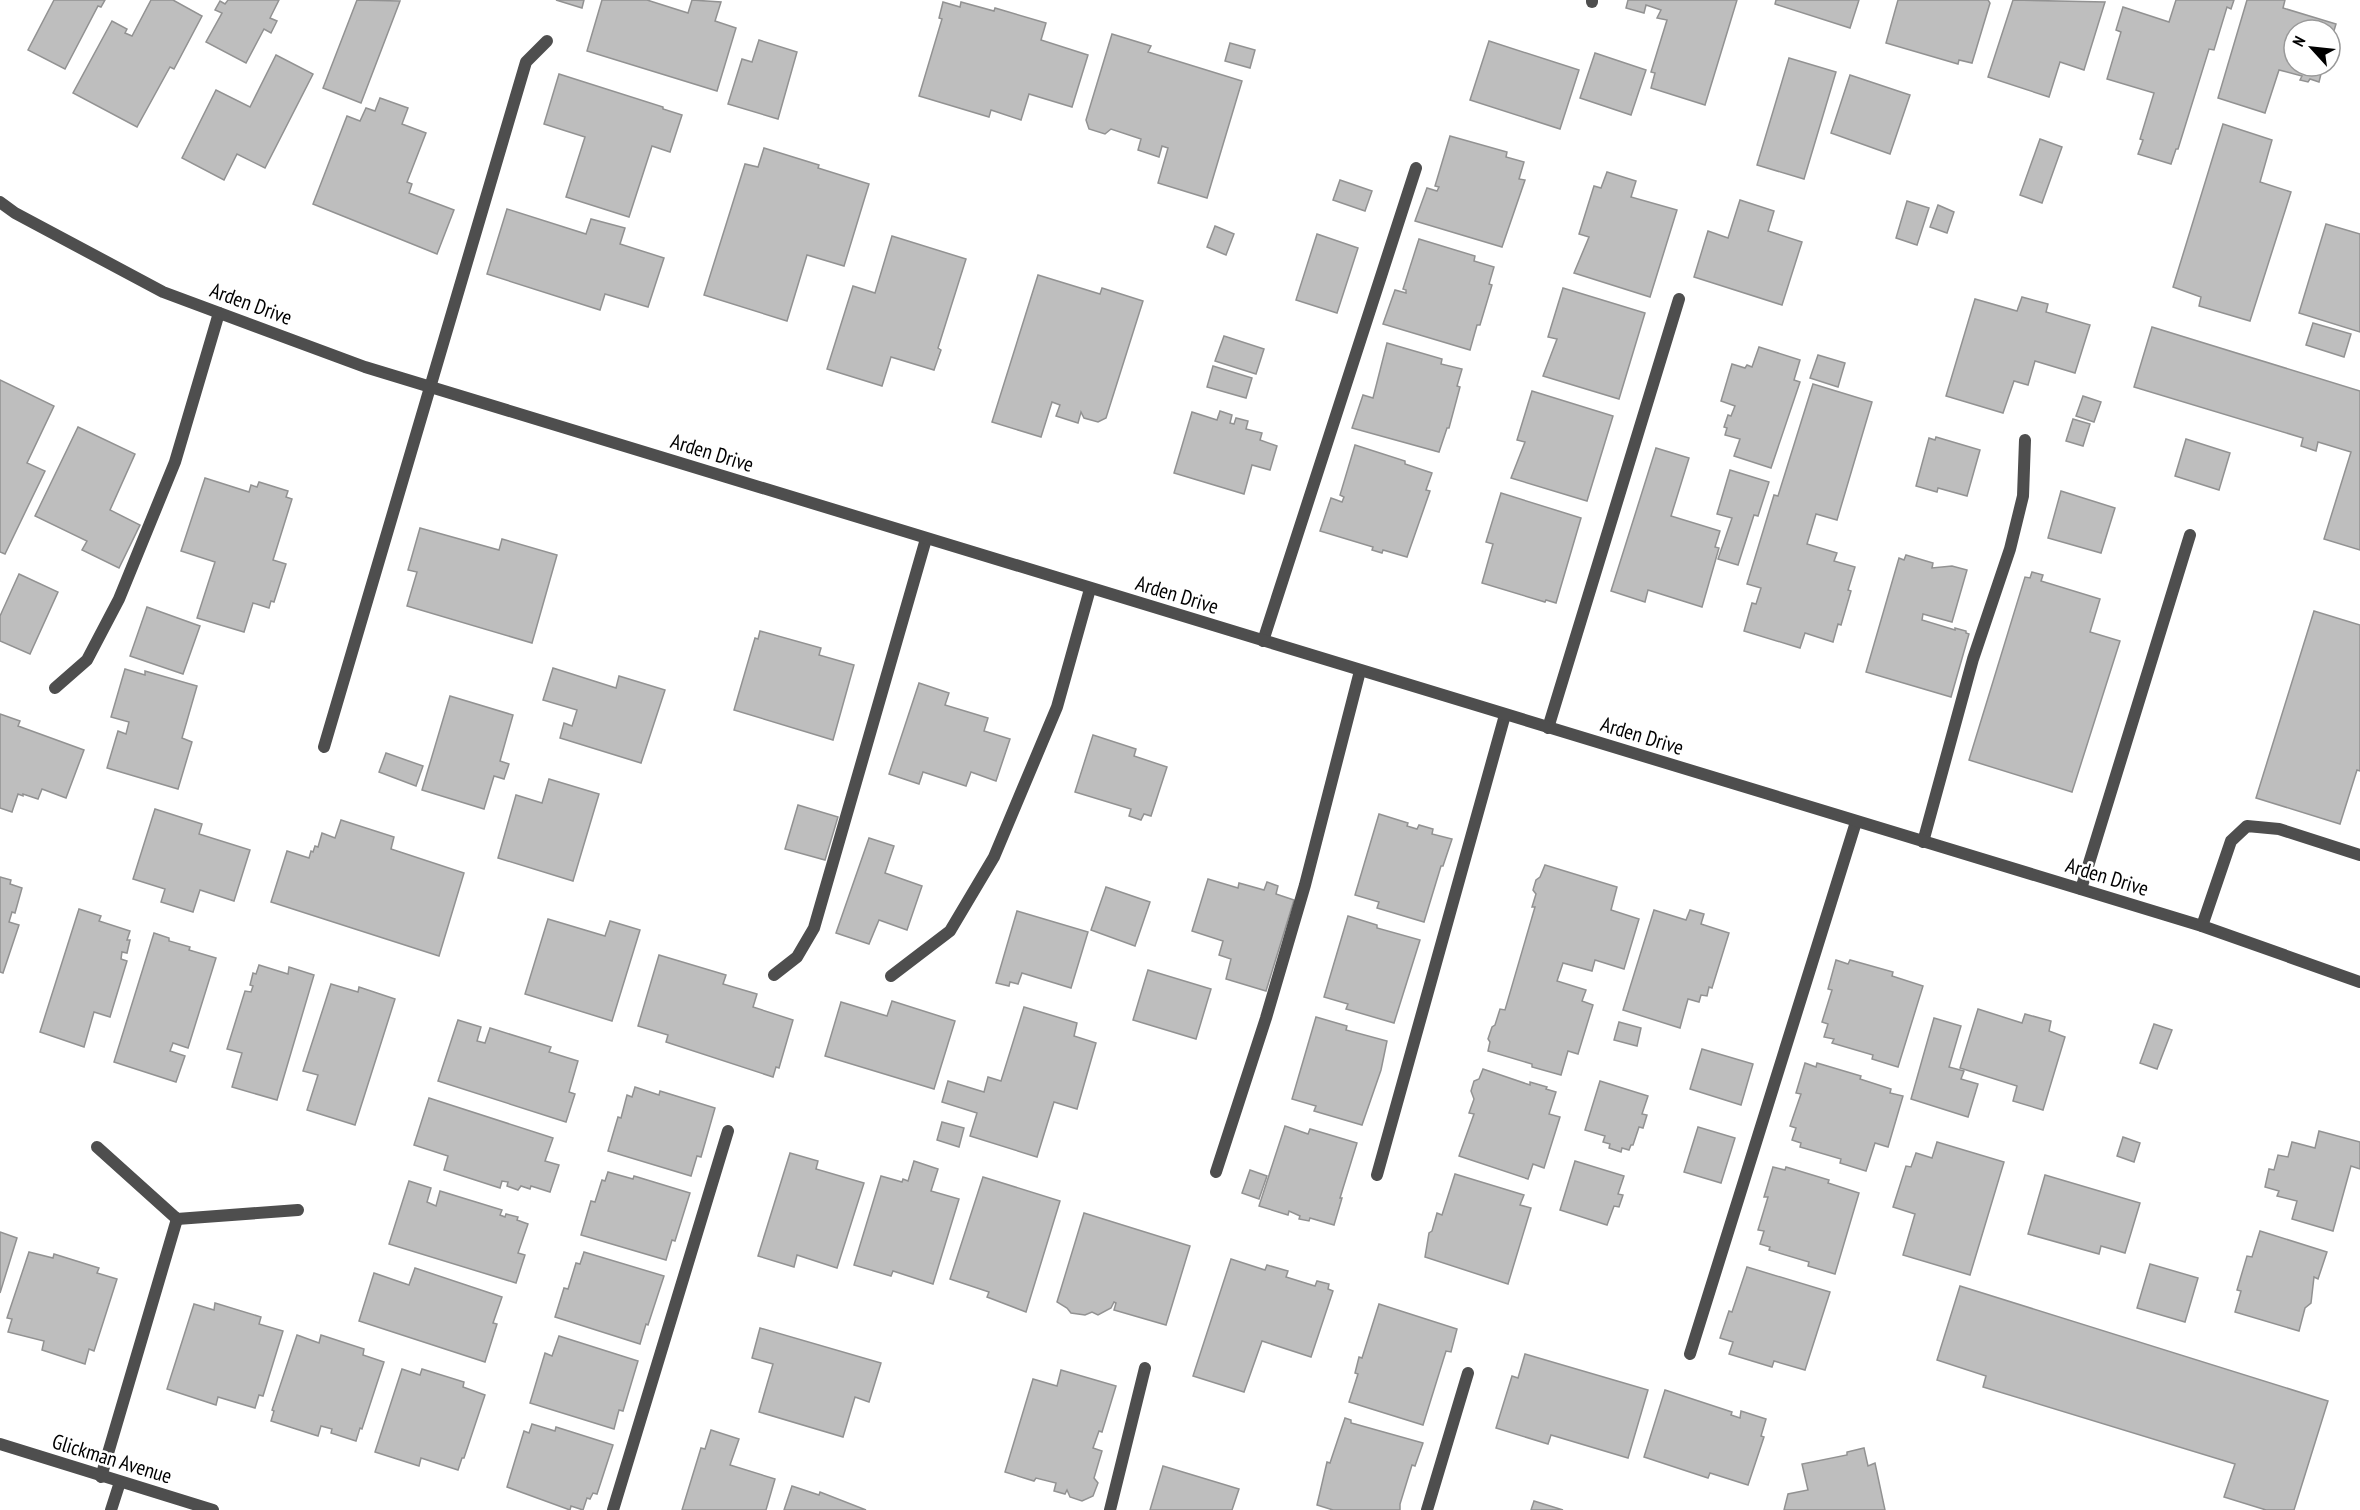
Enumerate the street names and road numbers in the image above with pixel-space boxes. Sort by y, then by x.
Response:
street label: Arden Drive [206,276,296,331]
street label: Arden Drive [667,427,757,478]
street label: Arden Drive [1132,569,1222,620]
street label: Arden Drive [1597,710,1687,761]
street label: Arden Drive [2062,851,2152,902]
street label: Glickman Avenue [49,1428,175,1490]

